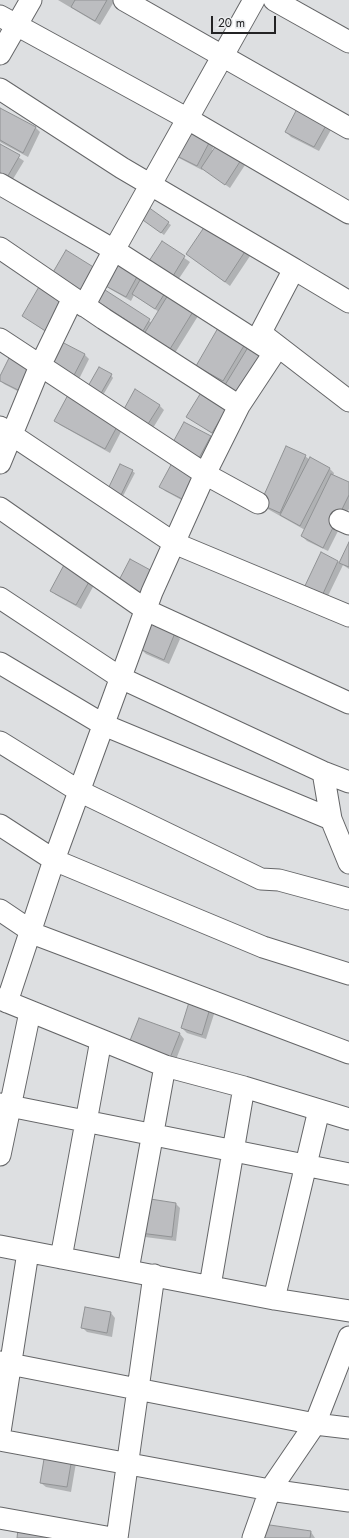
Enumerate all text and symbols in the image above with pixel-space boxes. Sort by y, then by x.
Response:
scale bar [213,8,278,34]
text: 20 m [218,14,245,32]

